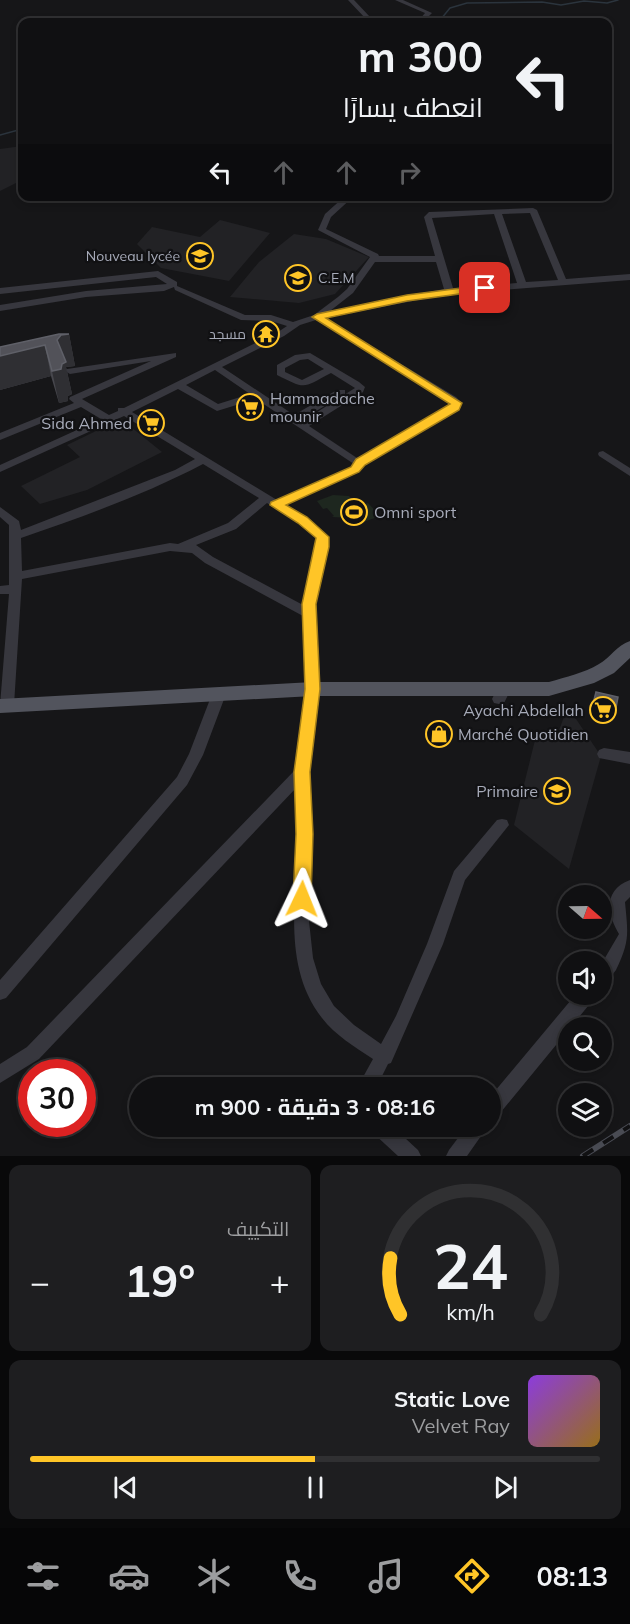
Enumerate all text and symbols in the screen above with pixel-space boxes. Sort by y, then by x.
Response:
text: 300 m [358,30,483,83]
icon: left [504,42,582,120]
text: انعطف يسارًا [343,90,483,124]
icon: left [204,156,237,189]
icon: ahead [267,156,300,189]
icon: ahead [330,156,363,189]
icon: right [393,156,426,189]
school or university icon: Nouveau lycée [185,241,215,271]
place label: Nouveau lycée [86,247,180,265]
pin [459,262,510,313]
school or university icon: C.E.M [283,263,313,293]
place label: C.E.M [318,269,354,287]
icon: arrive [468,271,501,304]
temple icon: مسجد [251,319,281,349]
place label: مسجد [209,325,246,343]
place label: Hammadache mounir [270,388,375,426]
supermarket icon: Hammadache mounir [235,392,265,422]
supermarket icon: Sida Ahmed [136,408,166,438]
place label: Sida Ahmed [41,413,132,433]
sports icon: Omni sport [339,497,369,527]
place label: Omni sport [374,502,457,522]
supermarket icon: Ayachi Abdellah [588,695,618,725]
place label: Ayachi Abdellah [463,700,584,720]
shop icon: Marché Quotidien [424,719,454,749]
place label: Marché Quotidien [458,724,589,744]
school or university icon: Primaire [542,776,572,806]
place label: Primaire [476,781,538,801]
position arrow [270,867,334,931]
north arrow [558,885,612,939]
map controls [558,885,612,1137]
button: sound [558,951,612,1005]
button: search [558,1017,612,1071]
speed limit sign: 30 [18,1059,96,1137]
button: layers [558,1083,612,1137]
text: 08:16 · 3 دقيقة · 900 m [195,1093,435,1121]
text: التكييف [227,1216,290,1241]
text: 24 [433,1226,508,1305]
text: 19° [124,1252,195,1308]
text: − [30,1261,50,1302]
text: + [270,1261,290,1302]
text: km/h [446,1298,494,1325]
text: Static Love [394,1385,510,1413]
text: Velvet Ray [412,1413,510,1438]
icon: previous [109,1471,142,1504]
icon: pause [299,1471,332,1504]
icon: next [489,1471,522,1504]
icon: filters [22,1555,64,1597]
icon: car [108,1555,150,1597]
icon: climate [193,1555,235,1597]
icon: phone [279,1555,321,1597]
icon: music [365,1555,407,1597]
icon: directions [451,1555,493,1597]
text: 08:13 [537,1559,608,1593]

